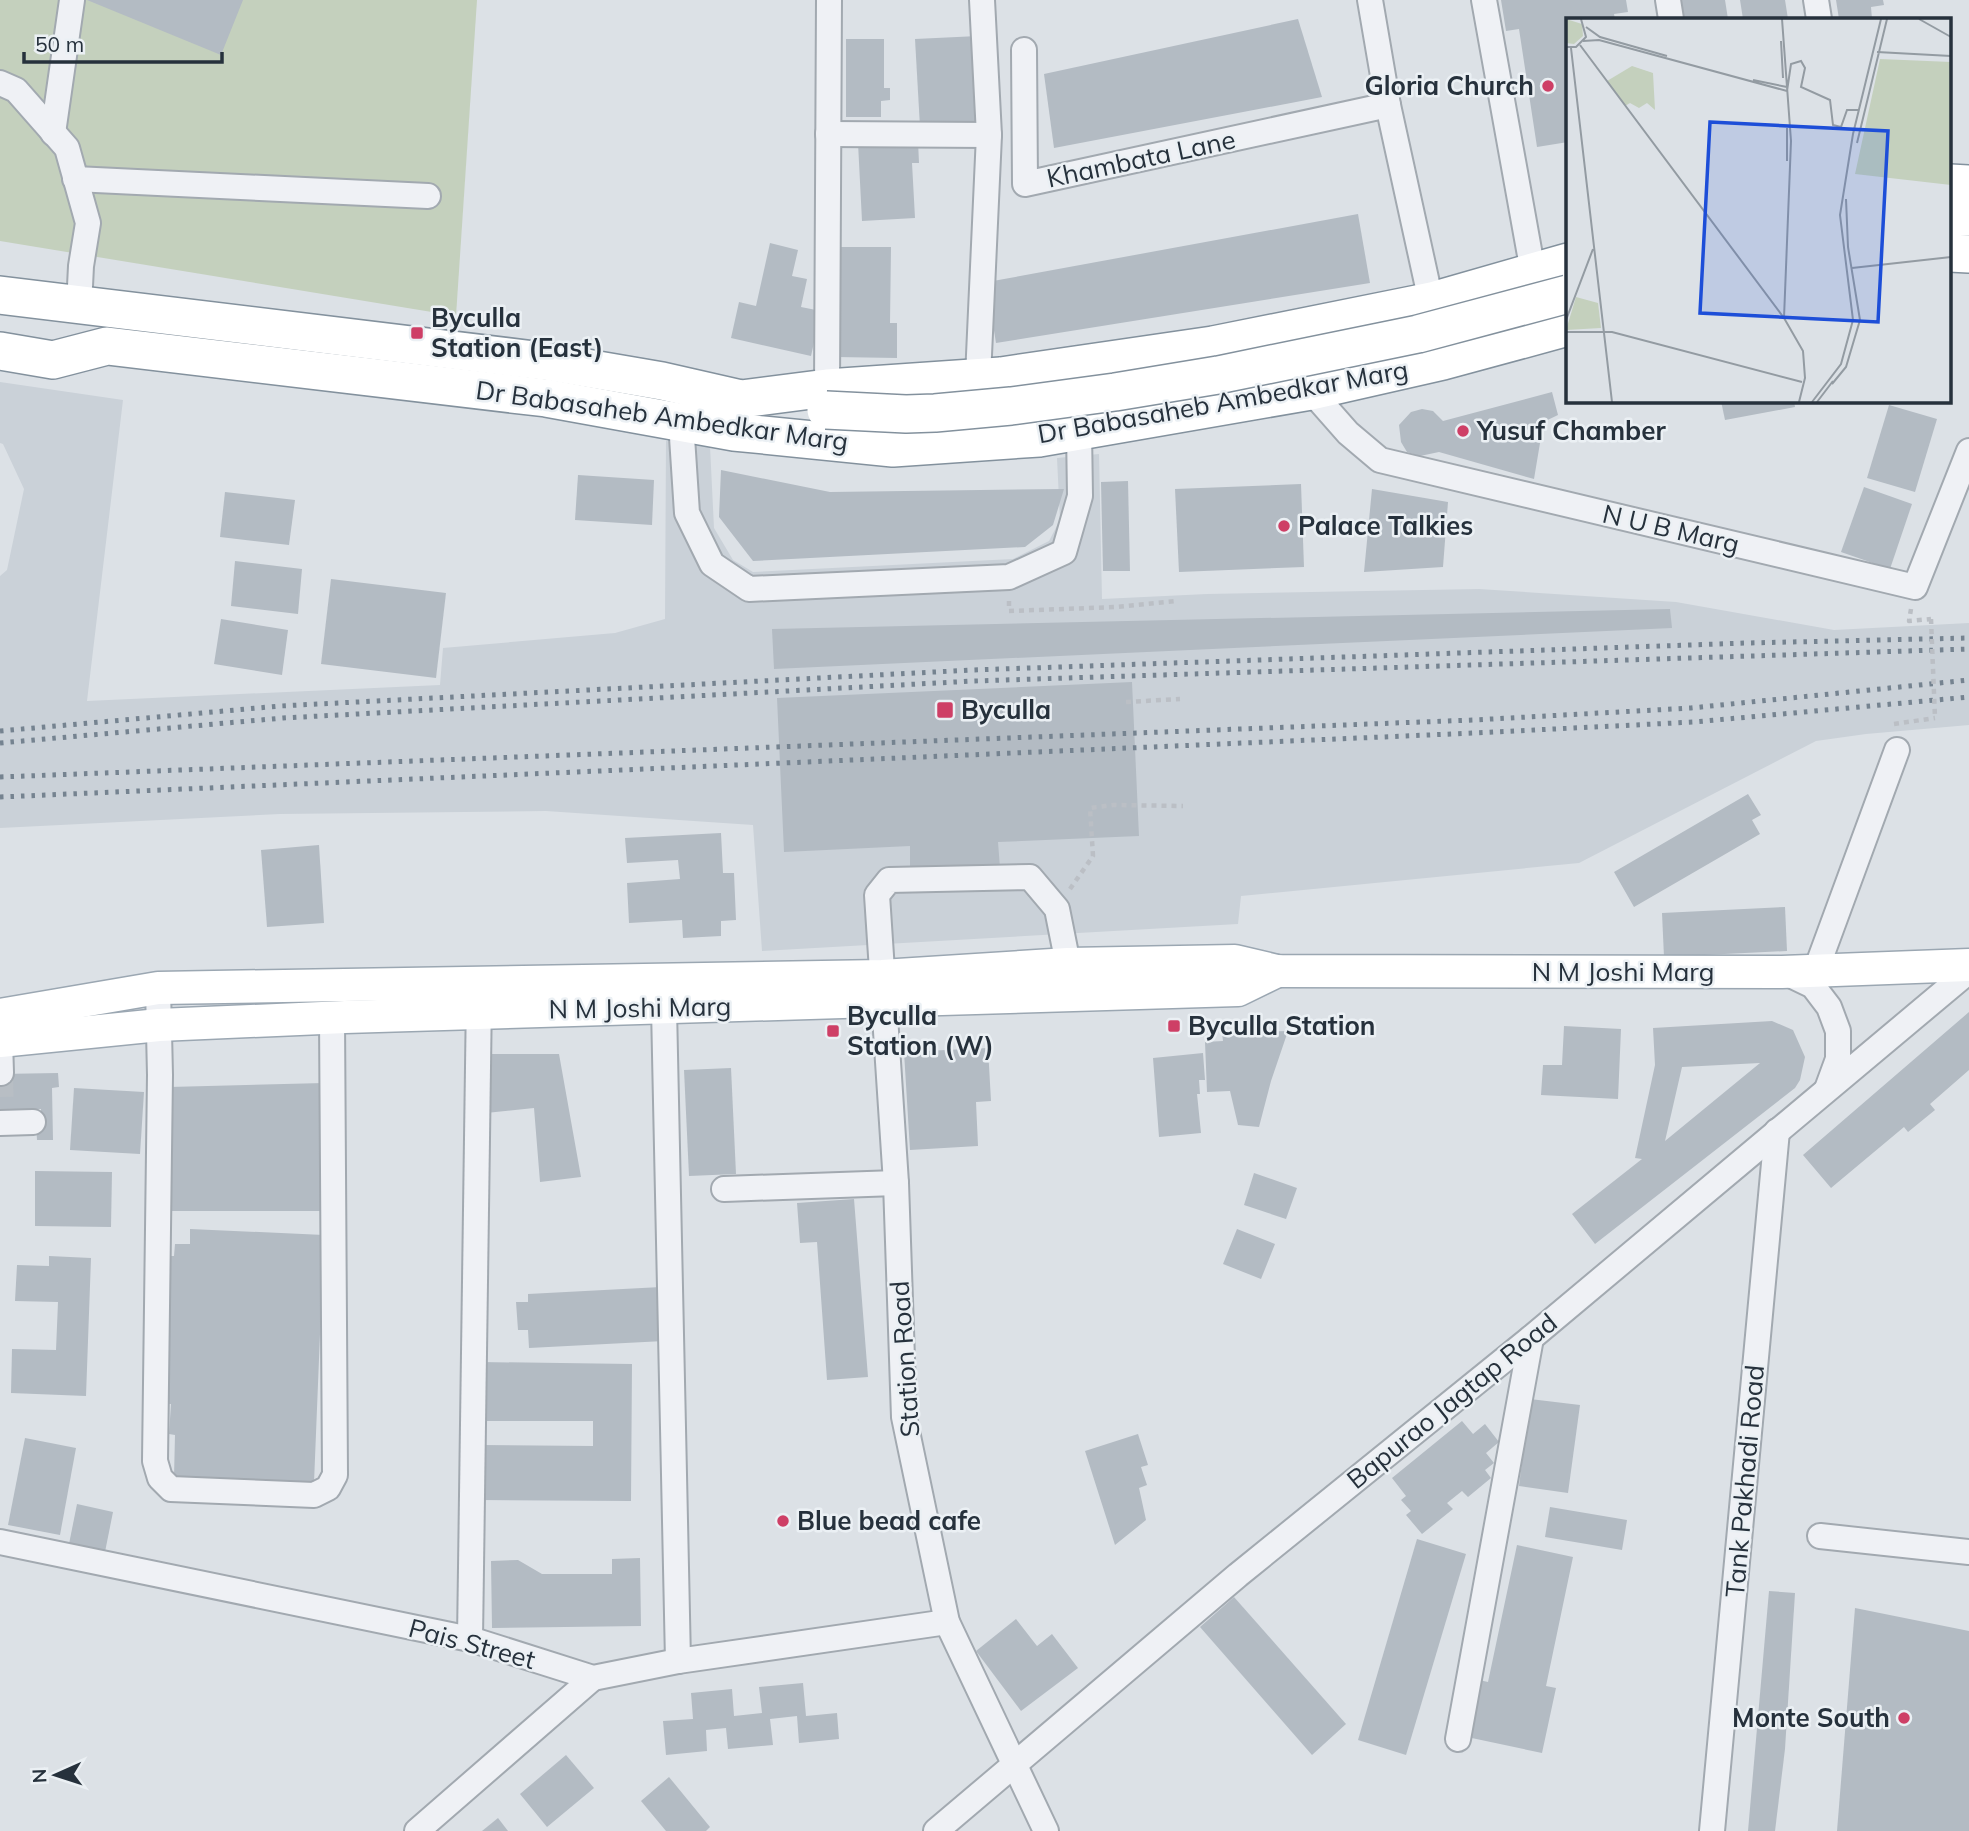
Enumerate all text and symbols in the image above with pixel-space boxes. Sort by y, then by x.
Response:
inset map [1566,18,1952,402]
scale bar [24,21,222,65]
text: 50 m [35,31,84,57]
place label: Gloria Church [1365,69,1534,102]
marker: Gloria Church [1540,78,1556,94]
street label: Khambata Lane [1044,122,1238,195]
place label: Byculla Station (East) [431,301,603,364]
marker: Byculla Station (East) [409,325,425,341]
street label: Dr Babasaheb Ambedkar Marg [1035,353,1411,450]
street label: Dr Babasaheb Ambedkar Marg [474,373,850,458]
place label: Yusuf Chamber [1476,414,1666,447]
marker: Yusuf Chamber [1455,423,1471,439]
street label: N U B Marg [1600,497,1743,560]
place label: Palace Talkies [1298,509,1473,542]
marker: Palace Talkies [1276,518,1292,534]
place label: Byculla [961,693,1051,726]
marker: Byculla [935,700,955,720]
street label: N M Joshi Marg [1532,955,1714,988]
street label: N M Joshi Marg [548,989,732,1026]
place label: Byculla Station (W) [847,999,994,1062]
place label: Byculla Station [1188,1009,1376,1042]
marker: Byculla Station [1166,1018,1182,1034]
marker: Byculla Station (W) [825,1023,841,1039]
street label: Station Road [883,1280,926,1438]
street label: Bapurao Jagtap Road [1340,1306,1564,1496]
street label: Tank Pakhadi Road [1718,1363,1771,1599]
place label: Blue bead cafe [797,1504,981,1537]
marker: Blue bead cafe [775,1513,791,1529]
street label: Pais Street [405,1611,539,1676]
place label: Monte South [1732,1701,1890,1734]
marker: Monte South [1896,1710,1912,1726]
north arrow [21,1740,91,1810]
text: N [27,1768,51,1784]

